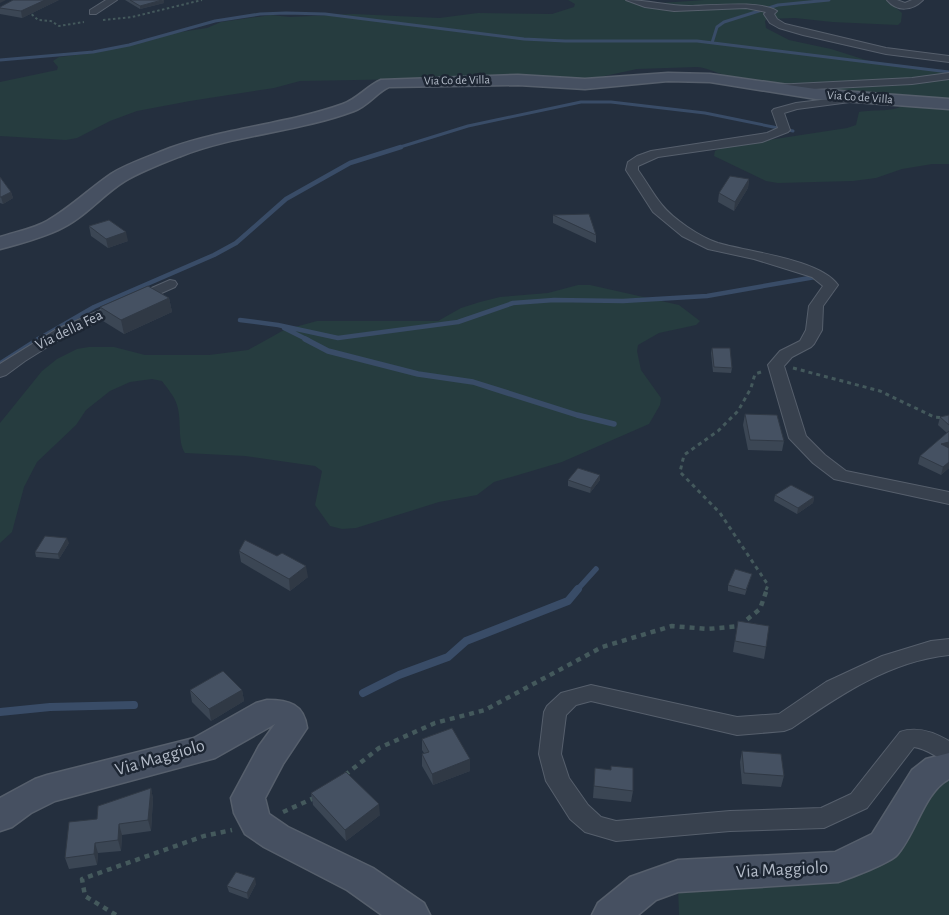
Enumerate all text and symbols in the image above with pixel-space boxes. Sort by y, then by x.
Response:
street label: Via Co de Villa [424,73,491,87]
street label: Via Co de Villa [827,89,894,105]
street label: Via della Fea [33,307,105,353]
street label: Via Maggiolo [113,737,207,779]
street label: Via Maggiolo [736,859,829,881]

